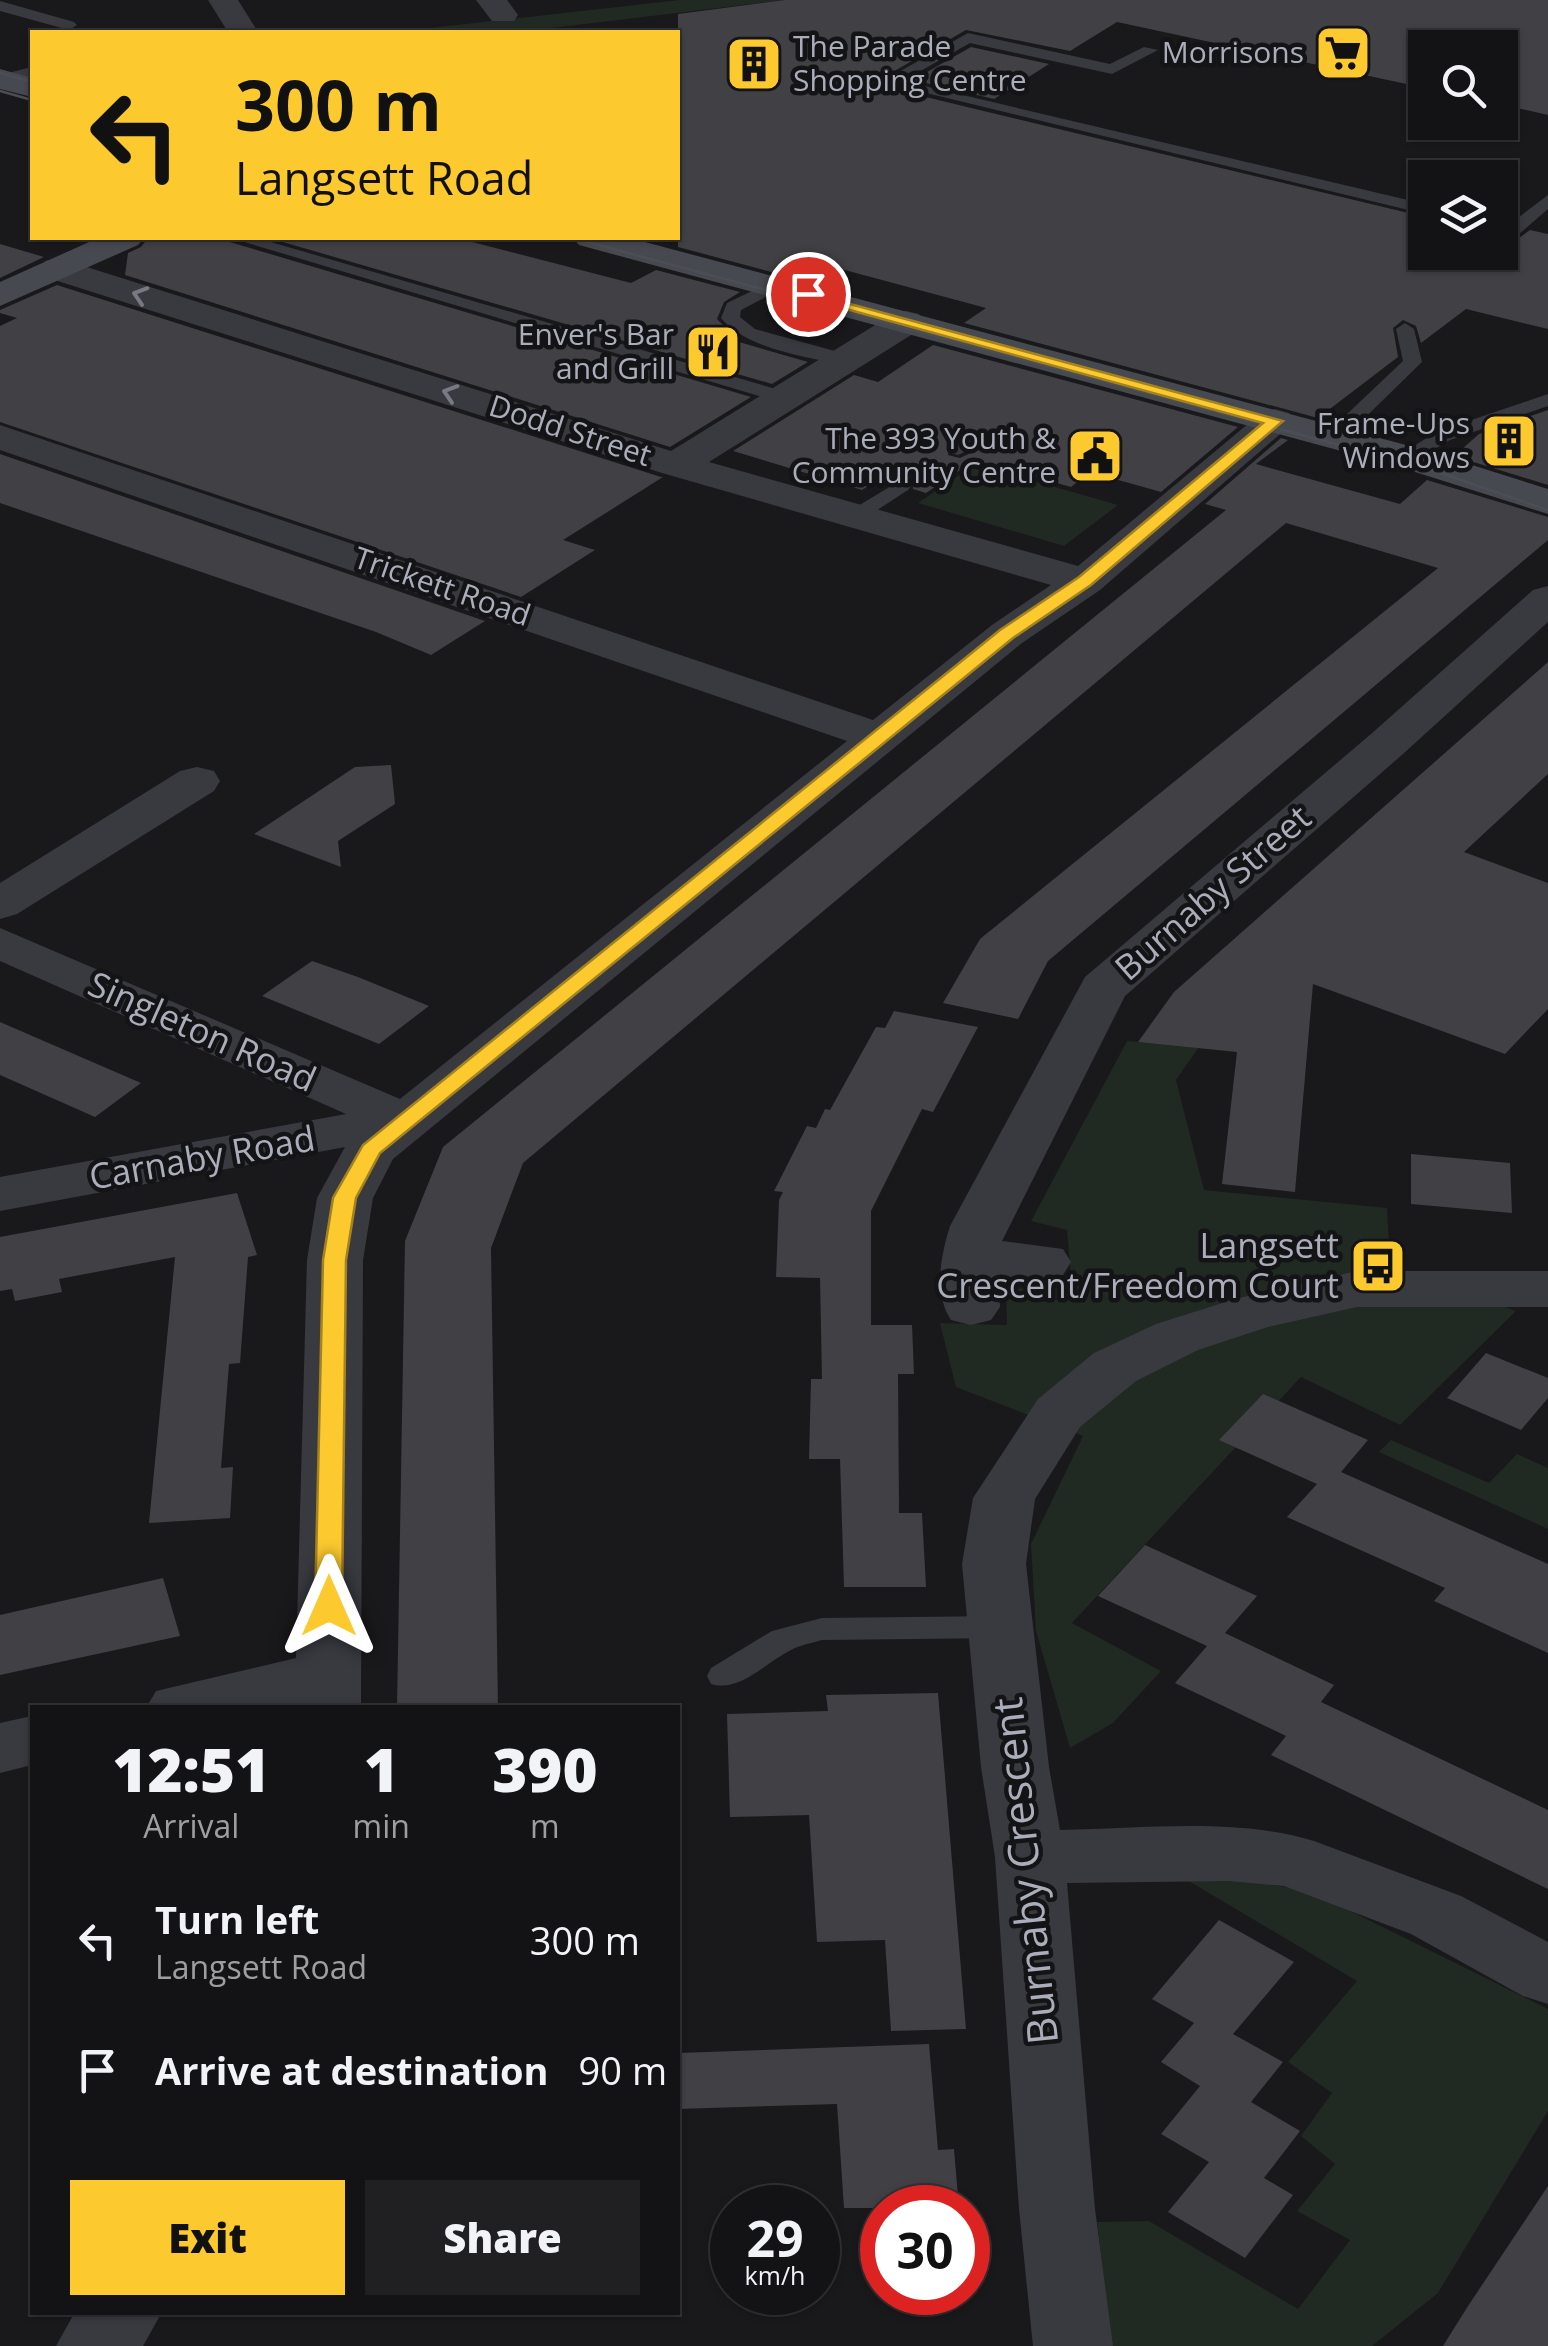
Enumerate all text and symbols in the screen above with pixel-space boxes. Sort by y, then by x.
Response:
supermarket icon: Morrisons [1313,23,1373,83]
place label: The Parade Shopping Centre [793,25,1027,100]
map controls [1408,30,1518,270]
button: search [1408,30,1518,140]
place label: Morrisons [1162,31,1304,72]
building icon: The Parade Shopping Centre [724,34,784,94]
text: 300 m [235,56,442,152]
icon: left [70,70,200,200]
text: Langsett Road [235,147,533,208]
button: layers [1408,160,1518,270]
pin [766,252,851,337]
icon: arrive [781,267,836,322]
one-way arrow [132,286,149,307]
place label: Enver's Bar and Grill [518,313,674,388]
restaurant icon: Enver's Bar and Grill [683,322,743,382]
street label: Dodd Street [484,384,657,475]
one-way arrow [442,385,459,405]
place label: Frame-Ups Windows [1317,402,1470,477]
building icon: Frame-Ups Windows [1479,411,1539,471]
place label: The 393 Youth & Community Centre [792,417,1056,492]
public building icon: The 393 Youth & Community Centre [1065,426,1125,486]
street label: Trickett Road [349,536,536,635]
street label: Burnaby Street [1104,794,1320,990]
street label: Singleton Road [81,959,324,1102]
street label: Carnaby Road [85,1114,318,1199]
place label: Langsett Crescent/Freedom Court [936,1221,1339,1308]
bus stop icon: Langsett Crescent/Freedom Court [1348,1236,1408,1296]
position arrow [277,1554,381,1658]
street label: Burnaby Crescent [977,1695,1070,2047]
text: 12:51 [112,1728,270,1810]
text: 1 [364,1728,399,1810]
text: 390 [492,1728,598,1810]
text: Arrival [143,1804,239,1847]
text: min [353,1804,410,1847]
text: m [530,1804,560,1847]
text: Turn left [155,1893,319,1945]
icon: left [70,1913,125,1968]
text: 300 m [530,1914,640,1966]
text: Langsett Road [155,1945,367,1988]
icon: arrive [70,2043,125,2098]
text: Arrive at destination [155,2044,549,2096]
text: 90 m [579,2044,667,2096]
button: Exit [70,2180,345,2295]
button: Share [365,2180,640,2295]
speed limit sign: 30 [860,2185,990,2315]
text: 29 [746,2204,804,2272]
text: km/h [745,2258,805,2292]

